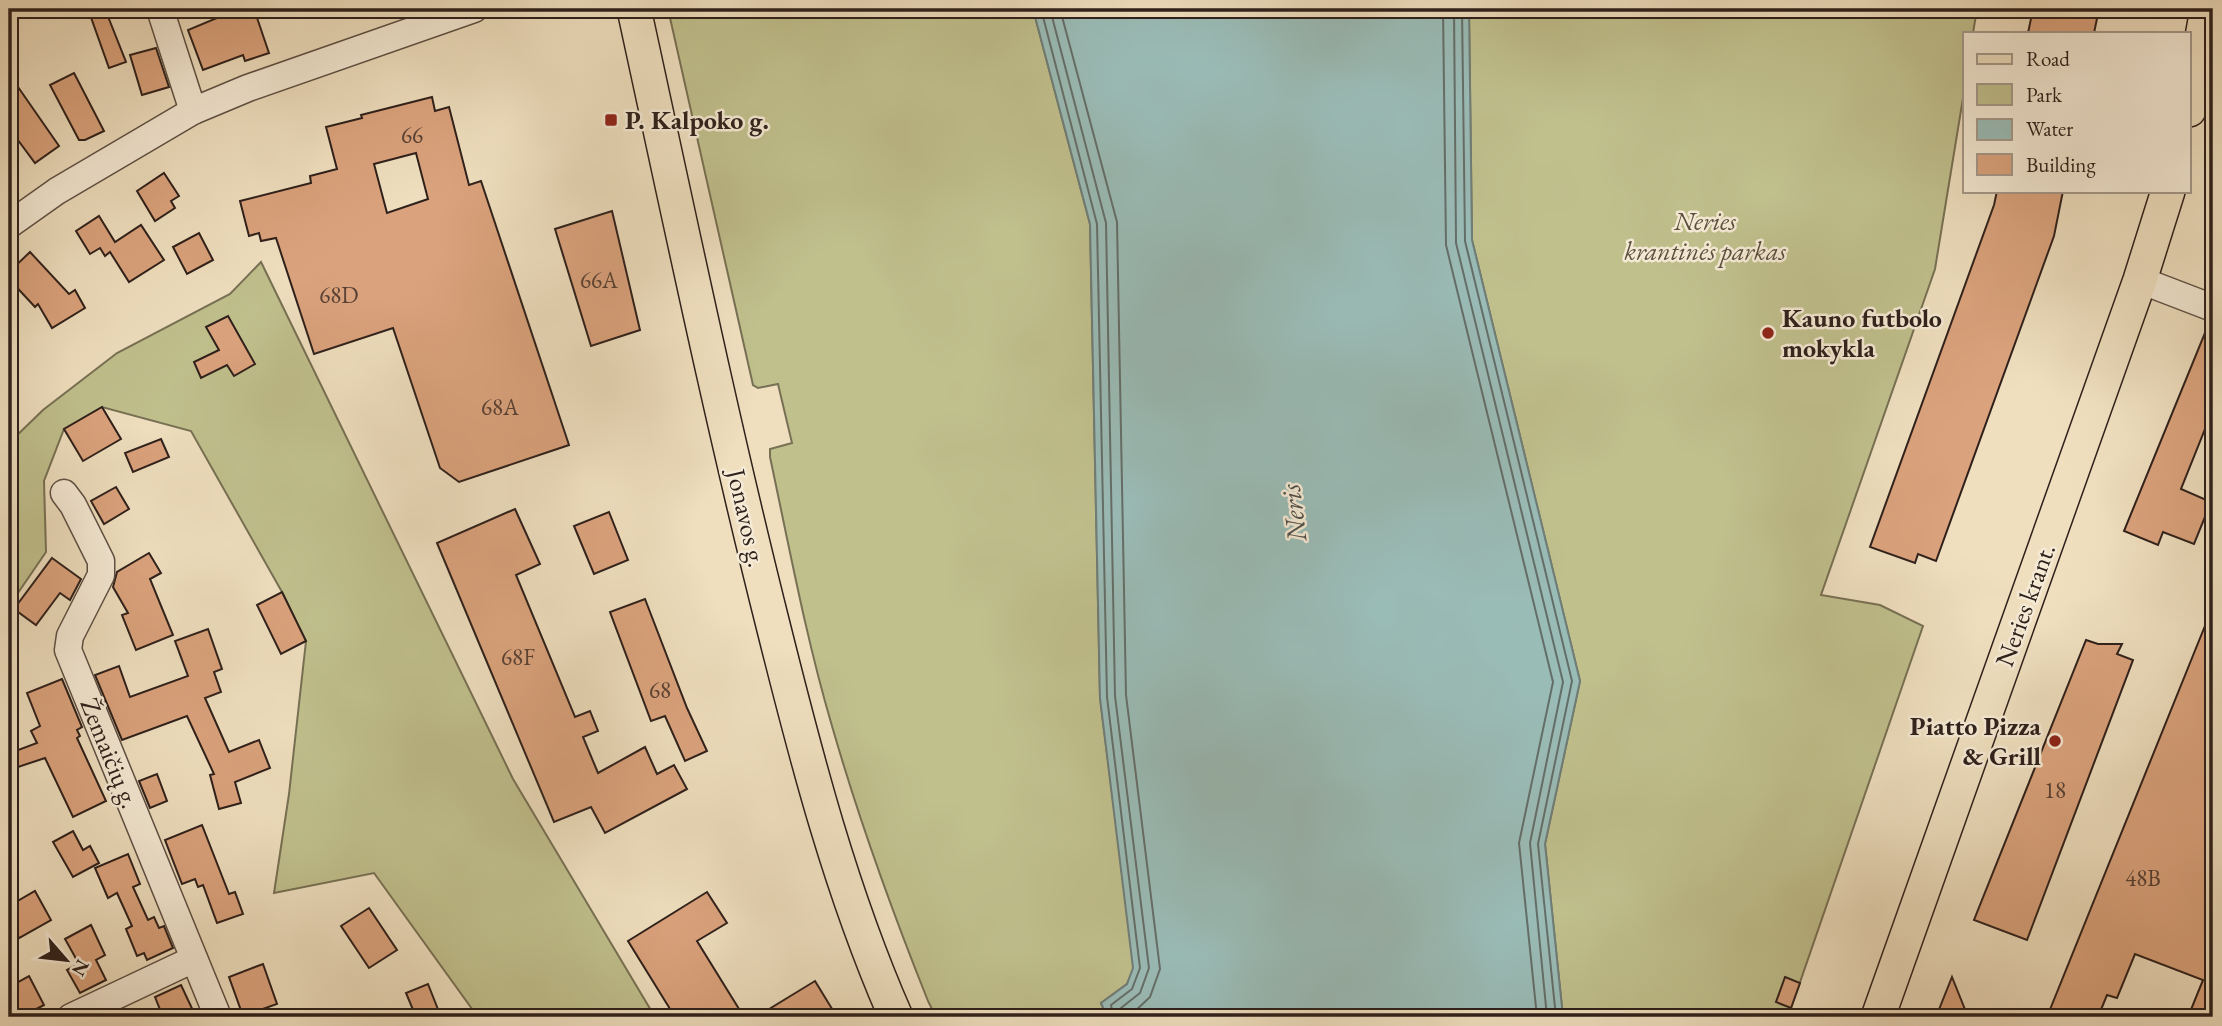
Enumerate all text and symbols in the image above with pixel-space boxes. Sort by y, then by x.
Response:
legend [1963,32,2190,192]
text: Road [2026,45,2070,72]
text: Park [2026,81,2063,108]
place label: P. Kalpoko g. [625,103,769,137]
marker: P. Kalpoko g. [603,112,619,128]
text: Water [2026,115,2073,142]
house number: 66 [401,120,423,150]
text: Building [2026,151,2096,178]
park label: Neries krantinės parkas [1624,204,1787,268]
house number: 66A [580,265,619,295]
house number: 68D [319,280,359,310]
place label: Kauno futbolo mokykla [1782,301,1942,365]
marker: Kauno futbolo mokykla [1760,325,1776,341]
house number: 68A [481,392,520,422]
street label: Jonavos g. [719,464,775,570]
water label: Neris [1272,482,1315,545]
street label: Neries krant. [1987,539,2063,671]
house number: 68F [501,642,535,672]
house number: 68 [649,675,671,705]
street label: Žemaičių g. [73,693,147,813]
place label: Piatto Pizza & Grill [1910,709,2042,773]
marker: Piatto Pizza & Grill [2047,733,2063,749]
house number: 18 [2044,775,2066,805]
house number: 48B [2125,863,2161,893]
north arrow [32,925,102,995]
text: N [66,955,95,981]

